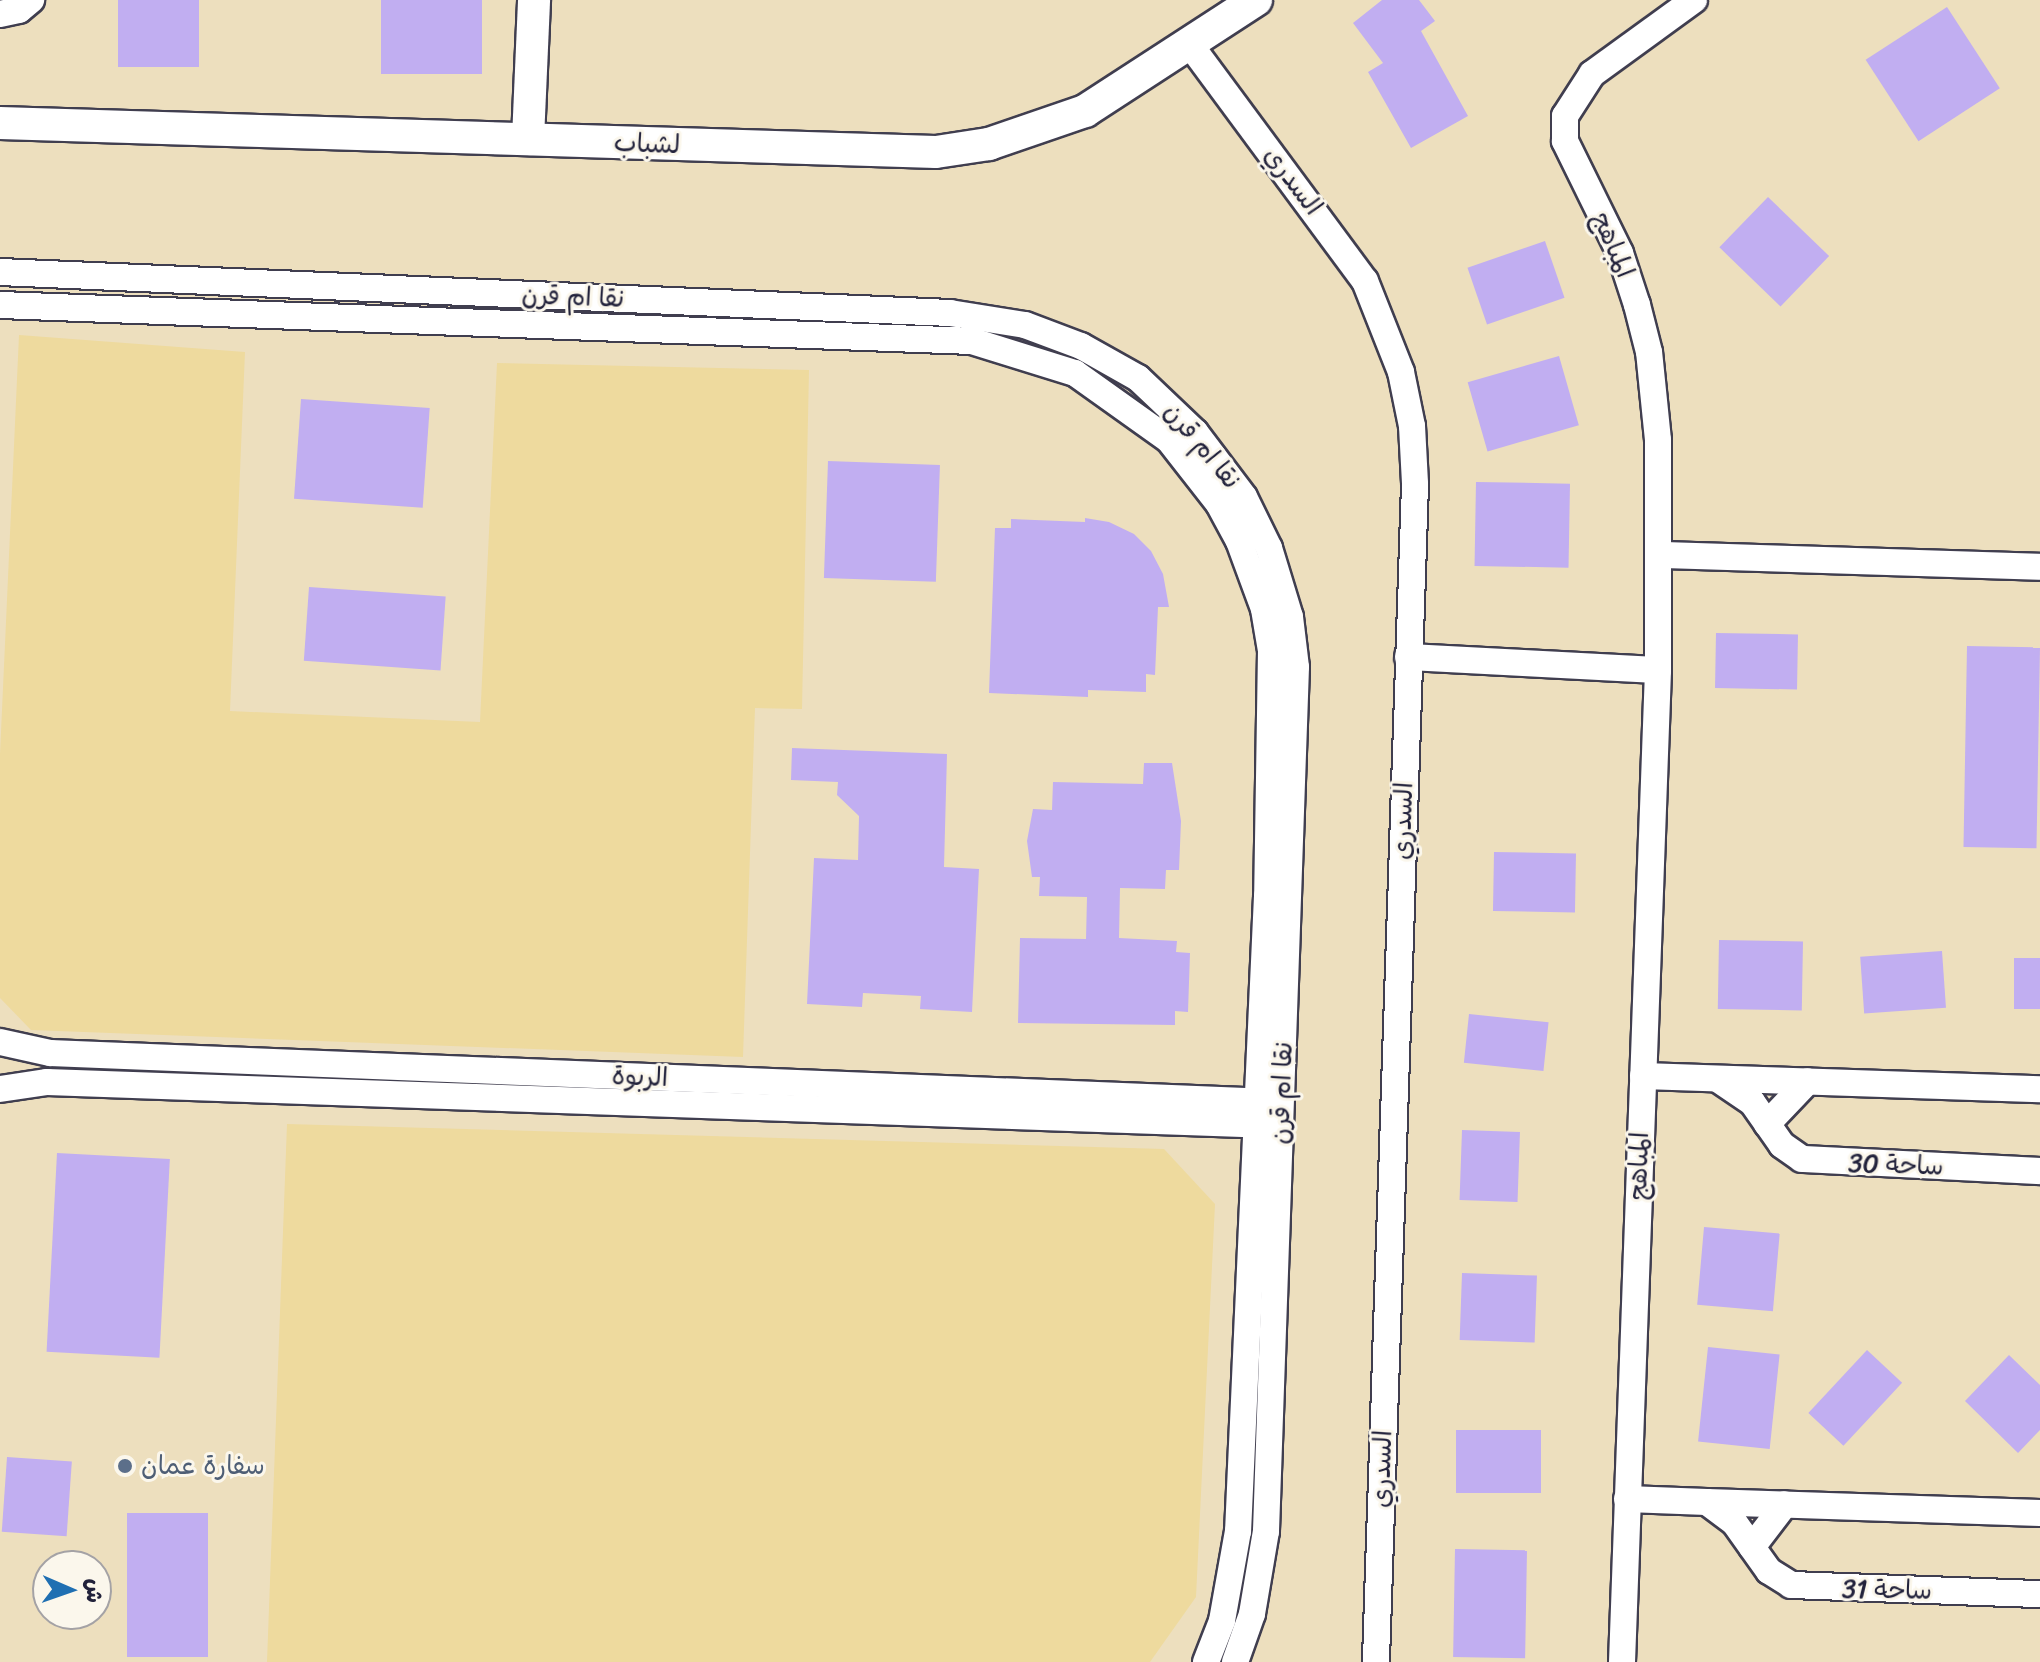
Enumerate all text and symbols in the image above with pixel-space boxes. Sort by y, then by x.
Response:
street label: لشباب [613,127,681,161]
street label: السدري [1257,141,1329,221]
street label: المباهج [1585,207,1641,283]
street label: نقا ام قرن [521,280,625,314]
street label: نقا ام قرن [1157,397,1247,495]
street label: السدري [1386,782,1420,860]
street label: نقا ام قرن [1265,1041,1299,1145]
street label: الربوة [611,1060,669,1094]
street label: المباهج [1622,1131,1656,1201]
street label: ساحة 30 [1848,1148,1944,1182]
street label: السدري [1365,1430,1399,1508]
place label: سفارة عمان [141,1450,265,1482]
marker: سفارة عمان [116,1457,134,1475]
north arrow [32,1550,112,1630]
street label: ساحة 31 [1842,1574,1932,1606]
text: ش [75,1578,114,1604]

